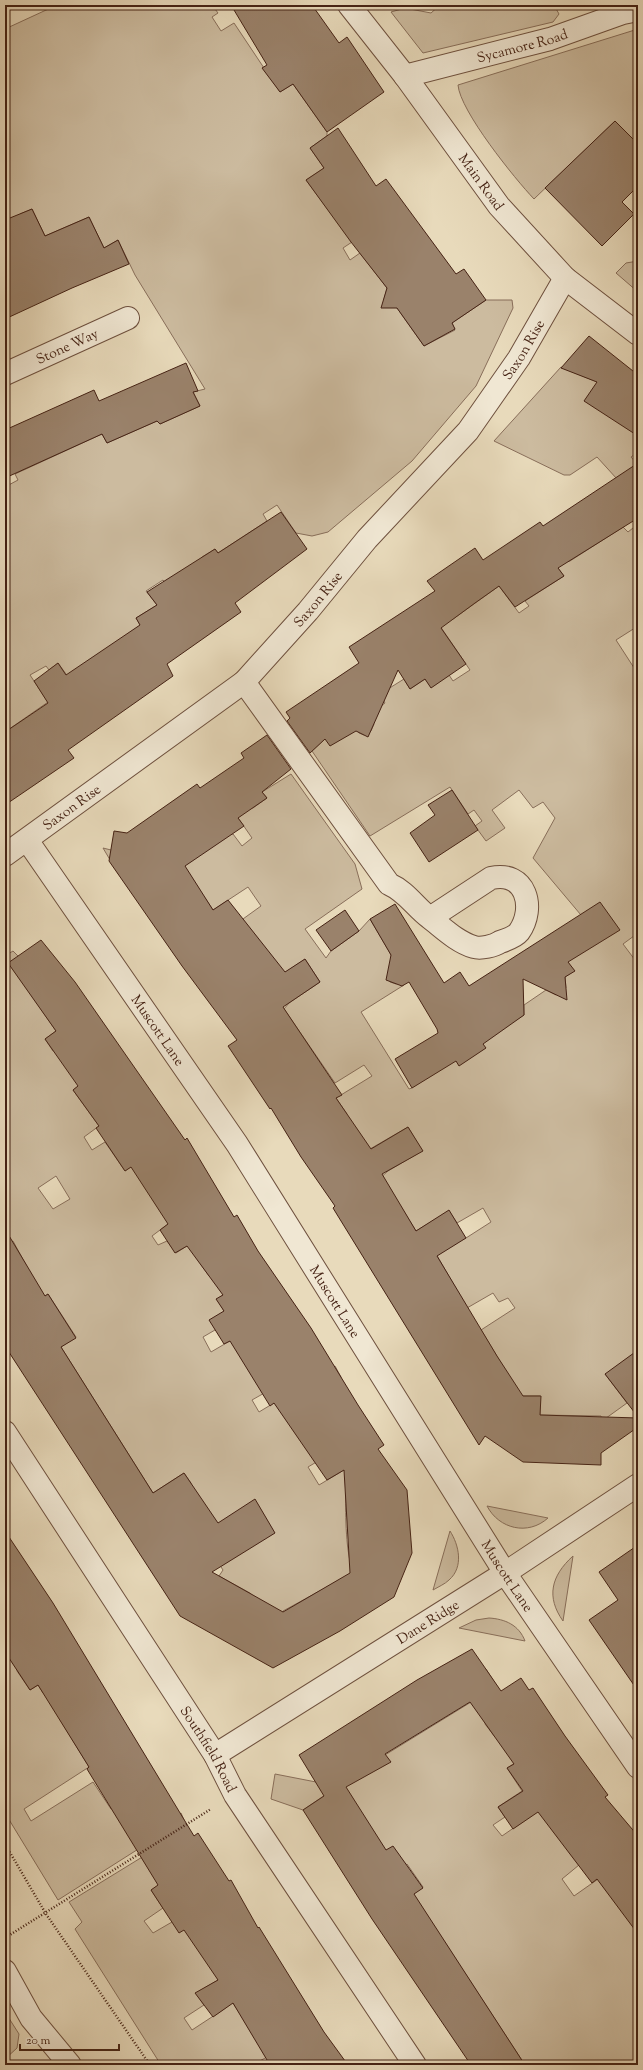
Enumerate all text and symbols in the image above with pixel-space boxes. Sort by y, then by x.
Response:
street label: Sycamore Road [475,25,571,69]
street label: Main Road [452,150,507,216]
street label: Saxon Rise [499,317,551,385]
street label: Stone Way [33,325,102,371]
street label: Saxon Rise [290,568,348,633]
street label: Saxon Rise [39,781,106,836]
street label: Muscott Lane [125,992,188,1071]
street label: Muscott Lane [303,1262,364,1343]
street label: Muscott Lane [475,1537,537,1617]
street label: Dane Ridge [394,1596,464,1650]
street label: Southfield Road [174,1703,240,1797]
scale bar [20,2026,119,2052]
text: 20 m [26,2032,51,2050]

